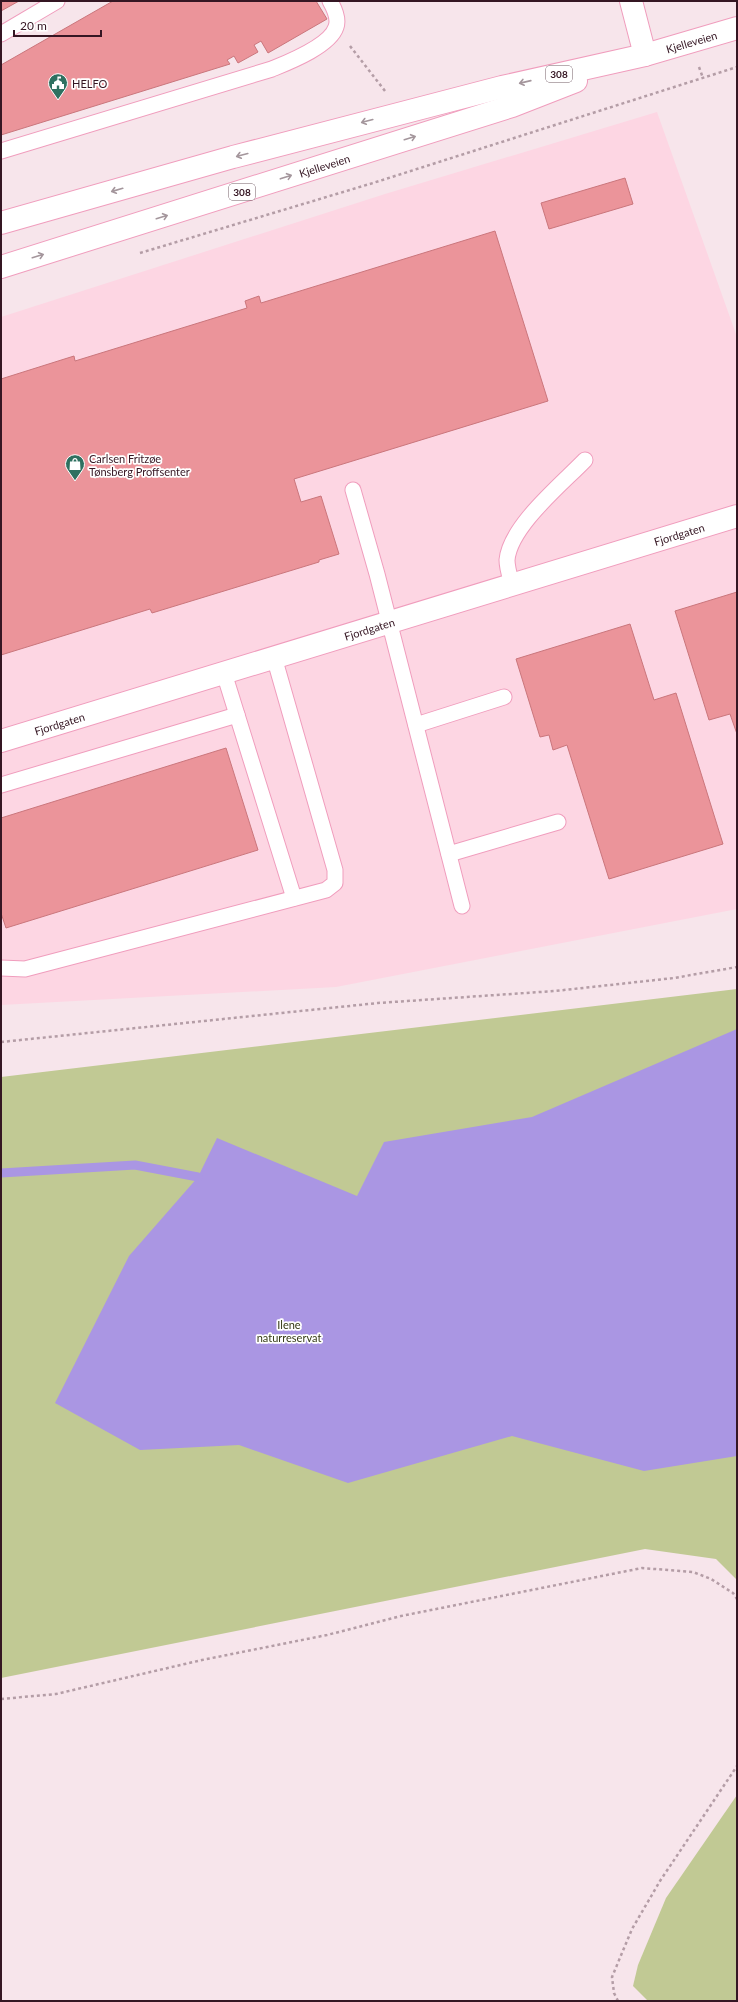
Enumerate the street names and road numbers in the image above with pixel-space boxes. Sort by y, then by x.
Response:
street label: Kjelleveien [664,28,718,55]
road number: 308 [546,66,572,82]
street label: Kjelleveien [297,151,351,179]
road number: 308 [229,184,255,200]
street label: Fjordgaten [652,520,706,548]
street label: Fjordgaten [342,615,396,642]
street label: Fjordgaten [33,709,86,737]

